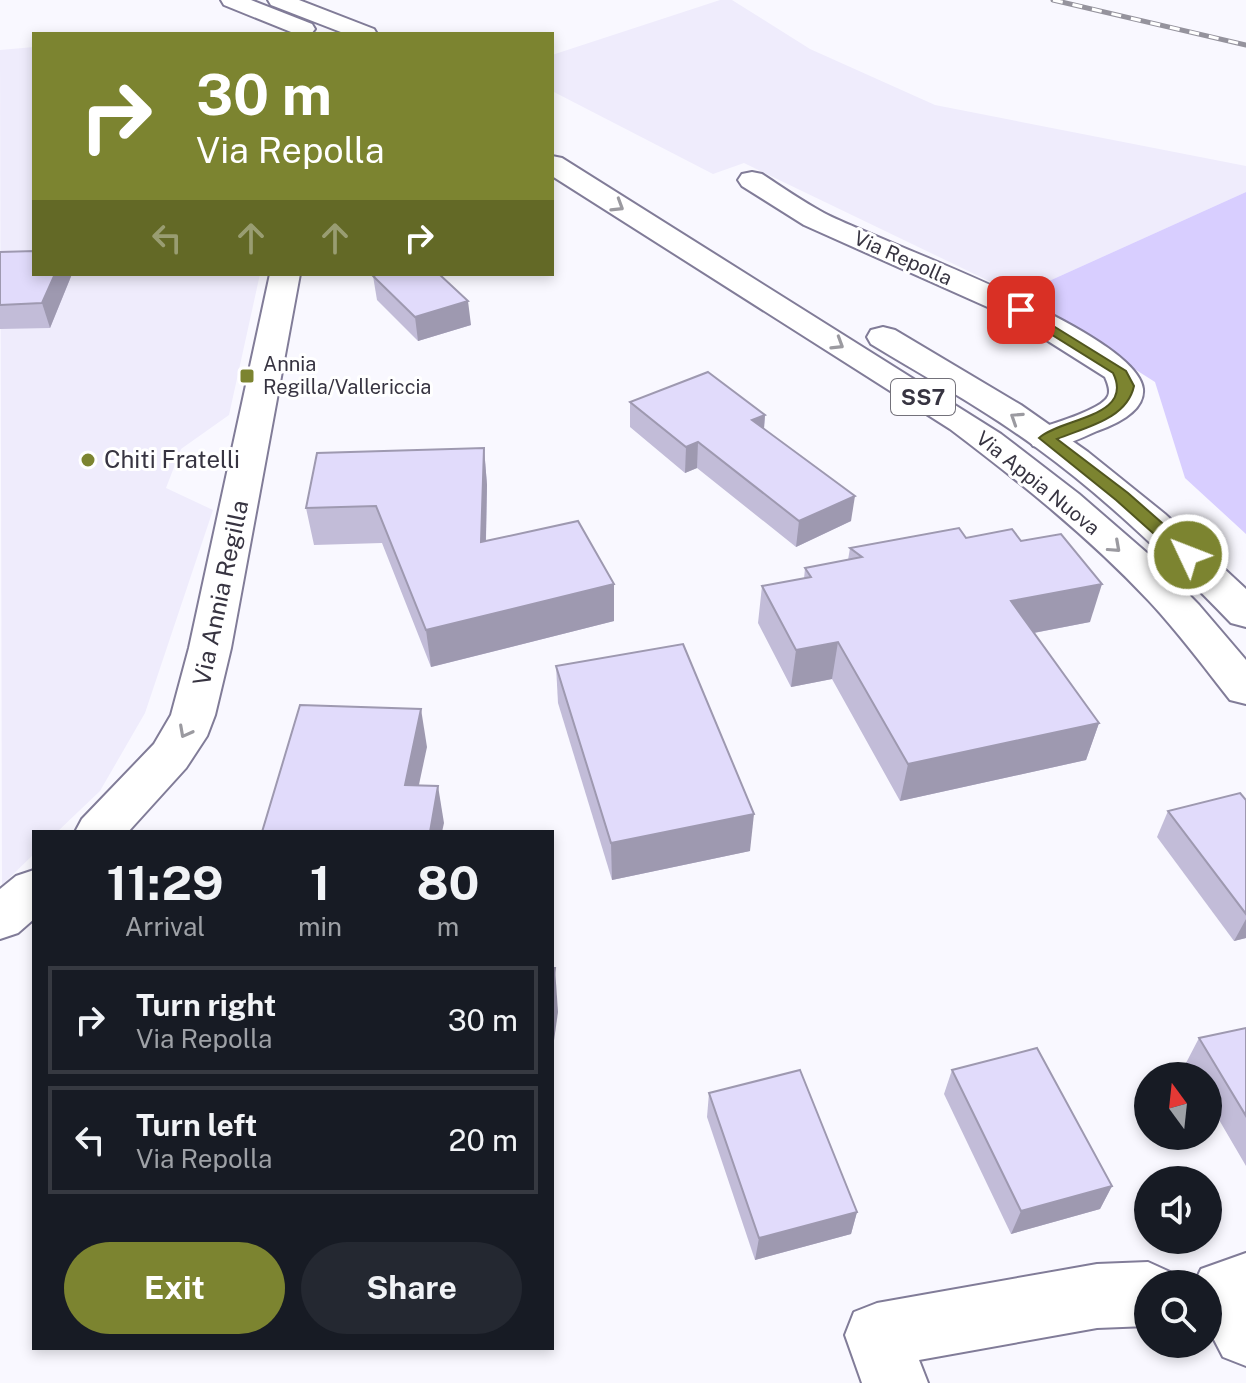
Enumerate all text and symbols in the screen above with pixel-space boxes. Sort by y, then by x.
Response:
text: 30 m [196,62,332,128]
icon: right [64,64,168,168]
text: Via Repolla [196,129,385,171]
one-way arrow [609,196,624,211]
icon: left [145,216,189,260]
icon: ahead [229,216,273,260]
icon: ahead [313,216,357,260]
icon: right [397,216,441,260]
street label: Via Repolla [850,226,956,290]
pin [987,276,1055,344]
icon: arrive [999,288,1043,332]
one-way arrow [829,335,844,350]
place label: Annia Regilla/Vallericcia [263,352,431,399]
marker: Annia Regilla/Vallericcia [238,367,256,385]
road number: SS7 [891,379,955,415]
one-way arrow [1010,413,1025,428]
street label: Via Appia Nuova [971,426,1105,540]
place label: Chiti Fratelli [104,445,240,473]
marker: Chiti Fratelli [79,451,97,469]
street label: Via Annia Regilla [187,498,253,688]
position arrow [1146,513,1230,597]
one-way arrow [1106,537,1121,551]
one-way arrow [179,724,194,739]
text: 11:29 [106,854,224,911]
text: 1 [310,854,330,911]
text: 80 [417,854,480,911]
text: Arrival [125,911,205,942]
text: min [298,911,342,942]
text: m [437,911,459,942]
text: Turn right [136,987,276,1023]
icon: right [68,998,112,1042]
text: 30 m [448,1002,518,1038]
text: Via Repolla [136,1023,272,1054]
north arrow [1134,1062,1222,1150]
map controls [1134,1062,1222,1358]
text: Turn left [136,1107,257,1143]
icon: left [68,1118,112,1162]
text: 20 m [449,1122,518,1158]
text: Via Repolla [136,1143,272,1174]
button: sound [1134,1166,1222,1254]
button: Exit [64,1242,285,1334]
button: Share [301,1242,522,1334]
button: search [1134,1270,1222,1358]

